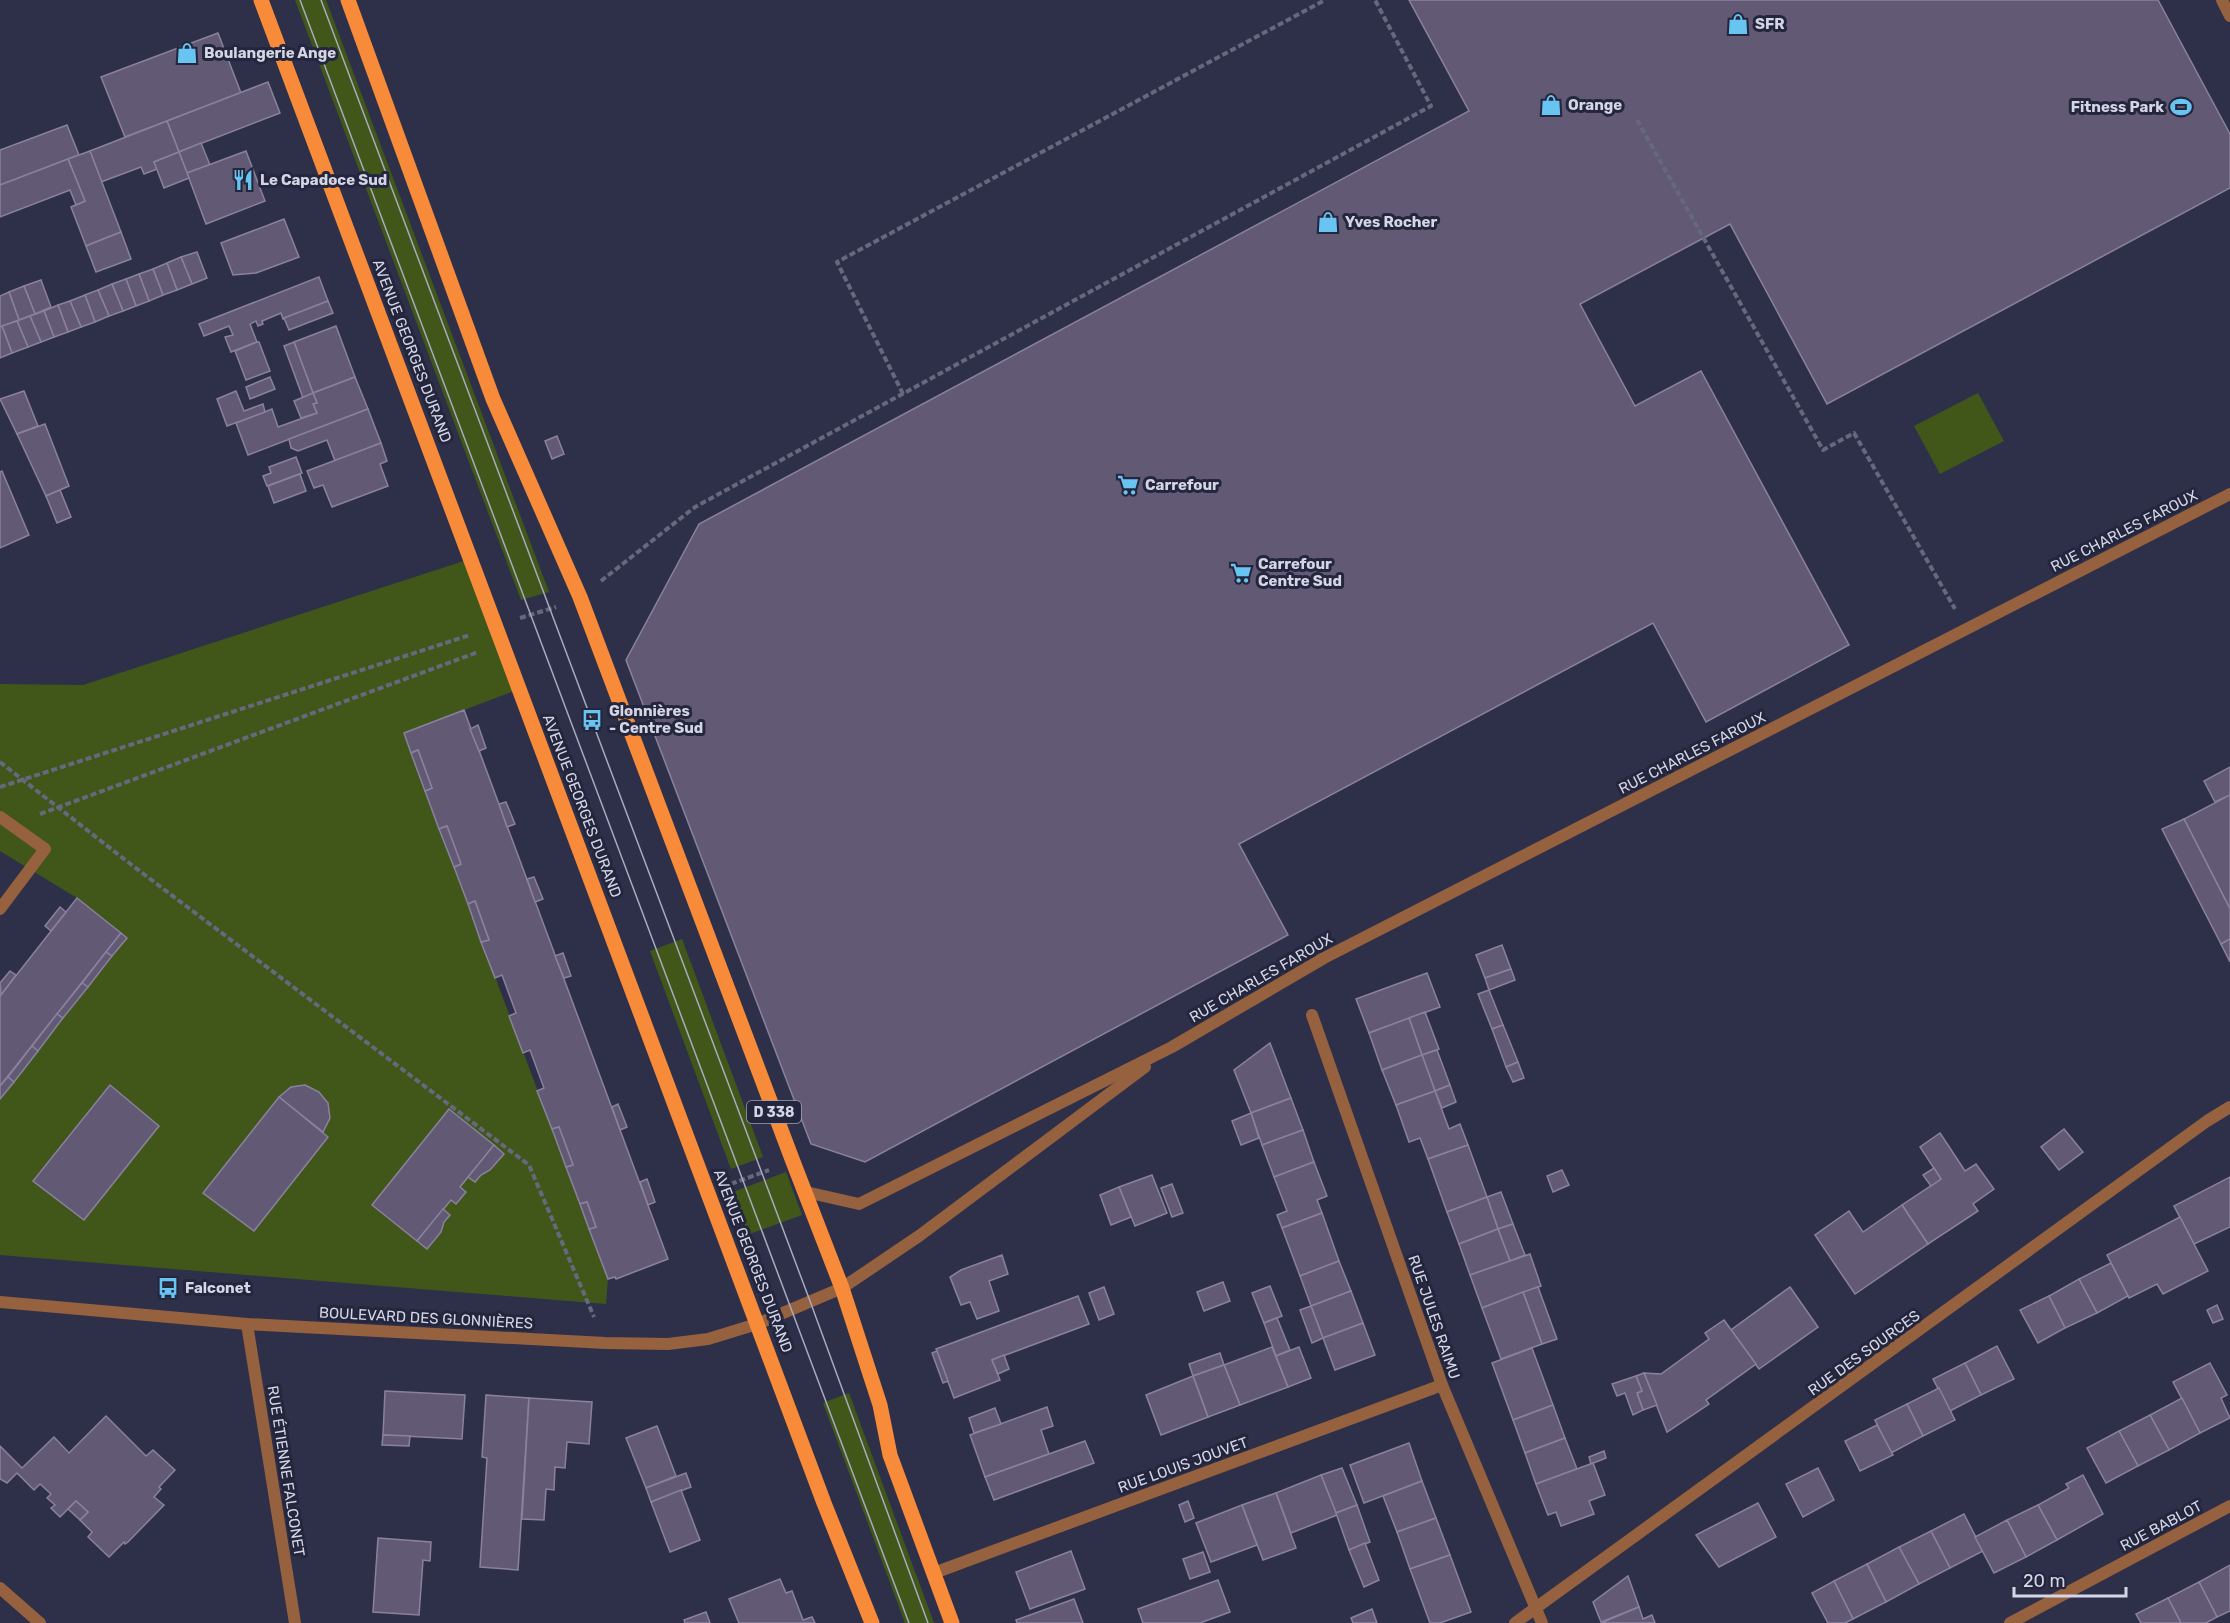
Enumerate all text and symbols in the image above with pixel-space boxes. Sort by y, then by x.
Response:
shop icon: SFR [1726,12,1750,36]
place label: SFR [1755,15,1785,33]
shop icon: Boulangerie Ange [175,41,199,65]
place label: Boulangerie Ange [204,44,336,62]
shop icon: Orange [1539,93,1563,117]
sports icon: Fitness Park [2169,95,2193,119]
place label: Orange [1568,96,1622,114]
place label: Fitness Park [2071,98,2164,116]
restaurant icon: Le Capadoce Sud [231,168,255,192]
place label: Le Capadoce Sud [260,171,387,189]
shop icon: Yves Rocher [1316,210,1340,234]
place label: Yves Rocher [1345,213,1437,231]
street label: AVENUE GEORGES DURAND [369,257,455,445]
supermarket icon: Carrefour [1116,473,1140,497]
place label: Carrefour [1145,476,1219,494]
street label: RUE CHARLES FAROUX [2048,486,2201,576]
place label: Carrefour Centre Sud [1258,555,1342,590]
supermarket icon: Carrefour Centre Sud [1229,561,1253,585]
place label: Glonnières - Centre Sud [609,702,703,737]
bus stop icon: Glonnières - Centre Sud [580,708,604,732]
street label: RUE CHARLES FAROUX [1616,708,1769,798]
street label: AVENUE GEORGES DURAND [539,712,625,900]
street label: RUE CHARLES FAROUX [1186,929,1336,1026]
road number: D 338 [747,1101,801,1123]
street label: AVENUE GEORGES DURAND [710,1167,796,1355]
street label: RUE JULES RAIMU [1404,1253,1464,1381]
bus stop icon: Falconet [156,1276,180,1300]
place label: Falconet [185,1279,251,1297]
street label: BOULEVARD DES GLONNIÈRES [318,1303,534,1333]
street label: RUE DES SOURCES [1805,1306,1923,1400]
street label: RUE ÉTIENNE FALCONET [264,1384,308,1558]
street label: RUE LOUIS JOUVET [1116,1433,1251,1497]
street label: RUE BABLOT [2117,1497,2205,1555]
scale bar [2014,1560,2126,1598]
text: 20 m [2023,1570,2065,1592]

